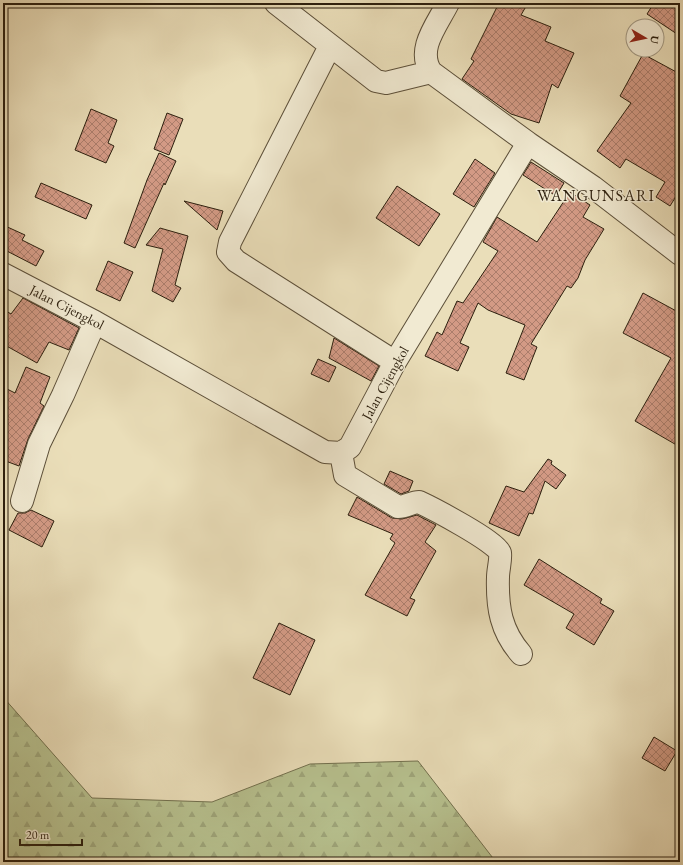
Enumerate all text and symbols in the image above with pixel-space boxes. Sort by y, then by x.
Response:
north arrow [625,18,665,58]
text: U [647,34,662,45]
district label: WANGUNSARI [537,185,655,206]
street label: Jalan Cijengkol [26,280,108,334]
street label: Jalan Cijengkol [357,342,413,424]
scale bar [20,821,82,847]
text: 20 m [26,827,50,843]

